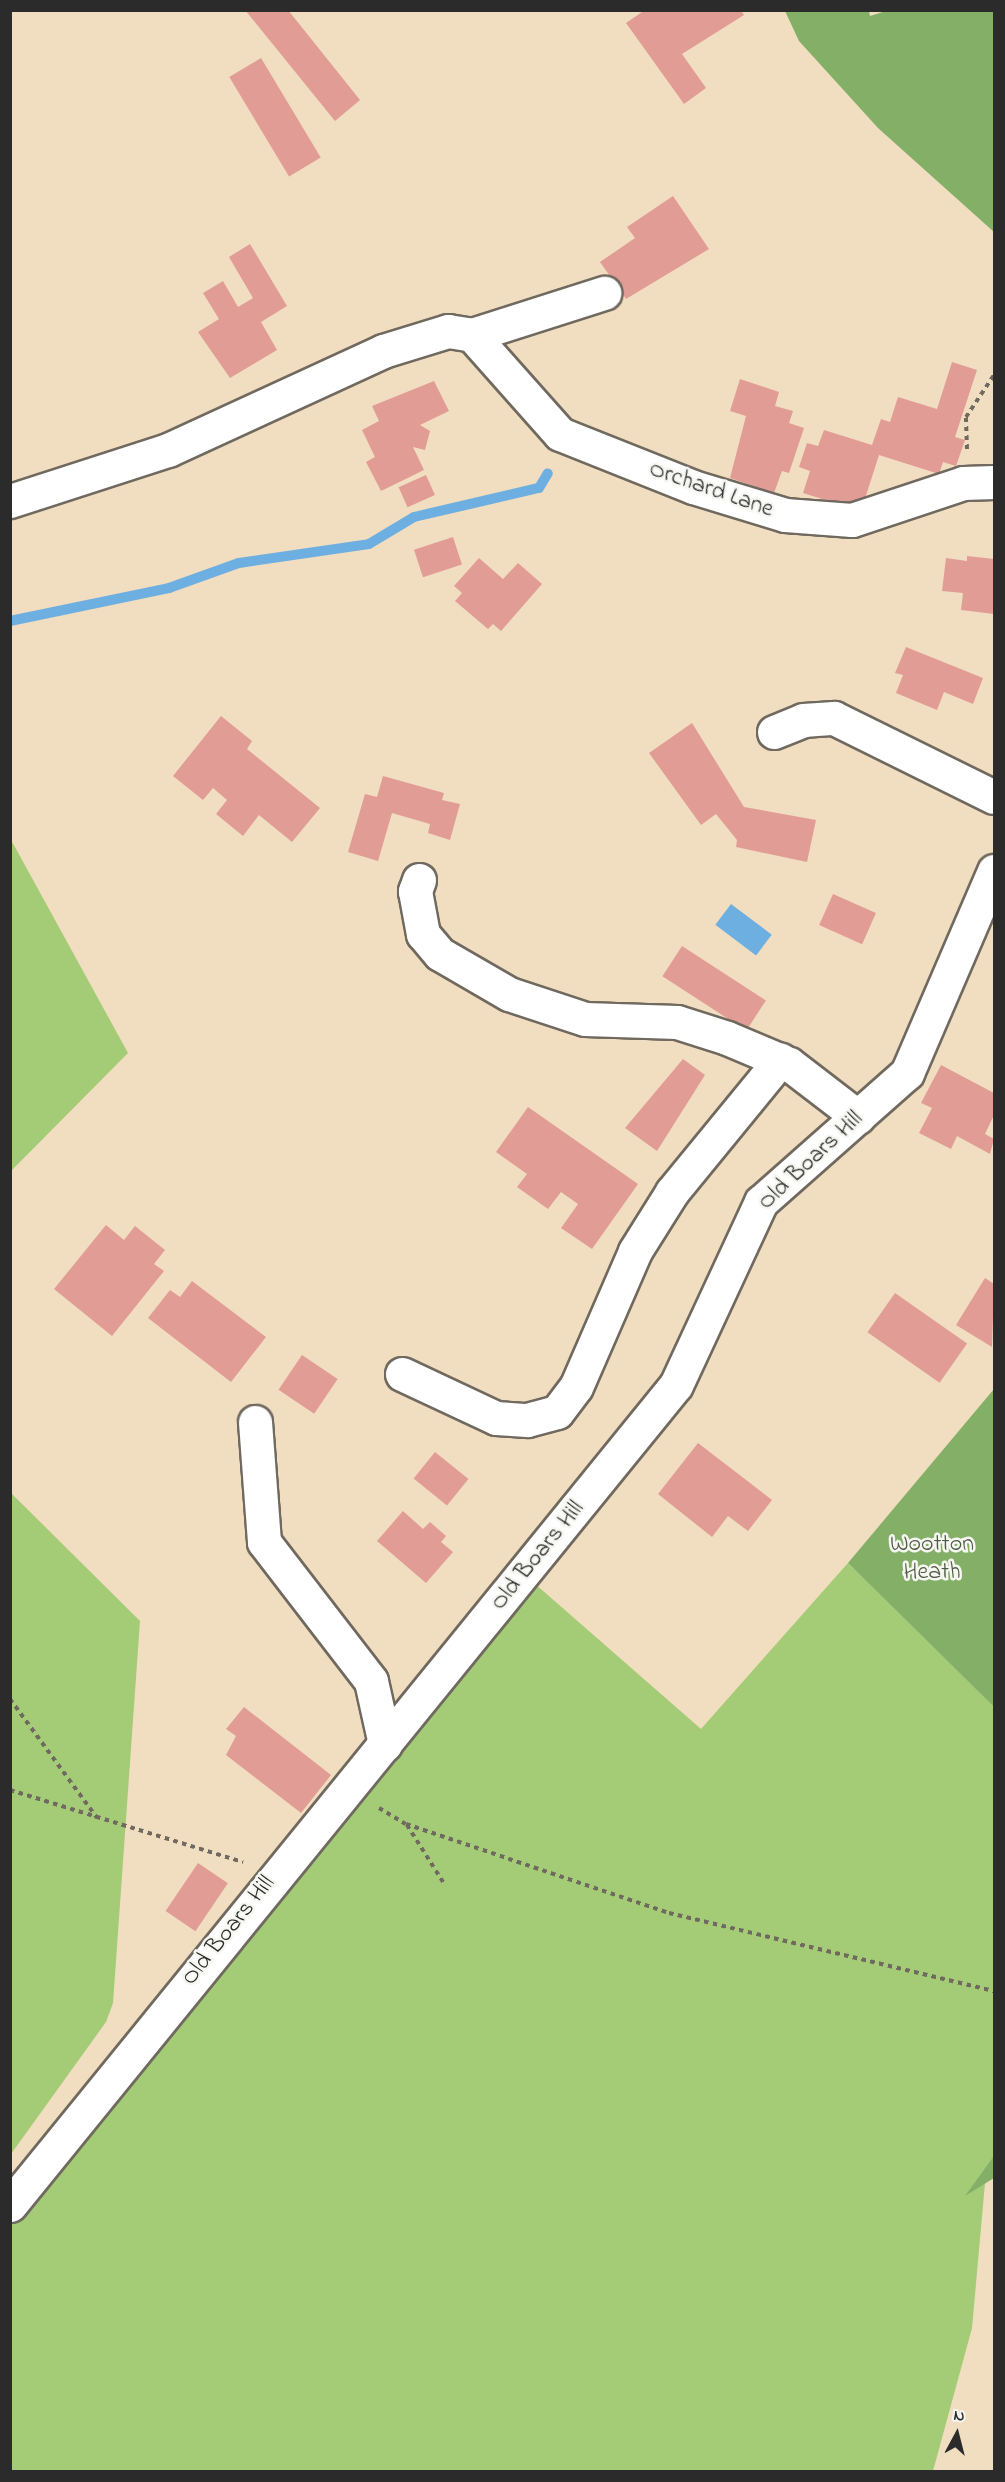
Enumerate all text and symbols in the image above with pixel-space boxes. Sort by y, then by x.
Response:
street label: Orchard Lane [645,455,777,525]
street label: Old Boars Hill [753,1105,869,1217]
street label: Old Boars Hill [485,1495,591,1617]
park label: Wootton Heath [890,1531,974,1587]
street label: Old Boars Hill [176,1870,282,1992]
north arrow [927,2404,987,2464]
text: N [952,2404,966,2429]

